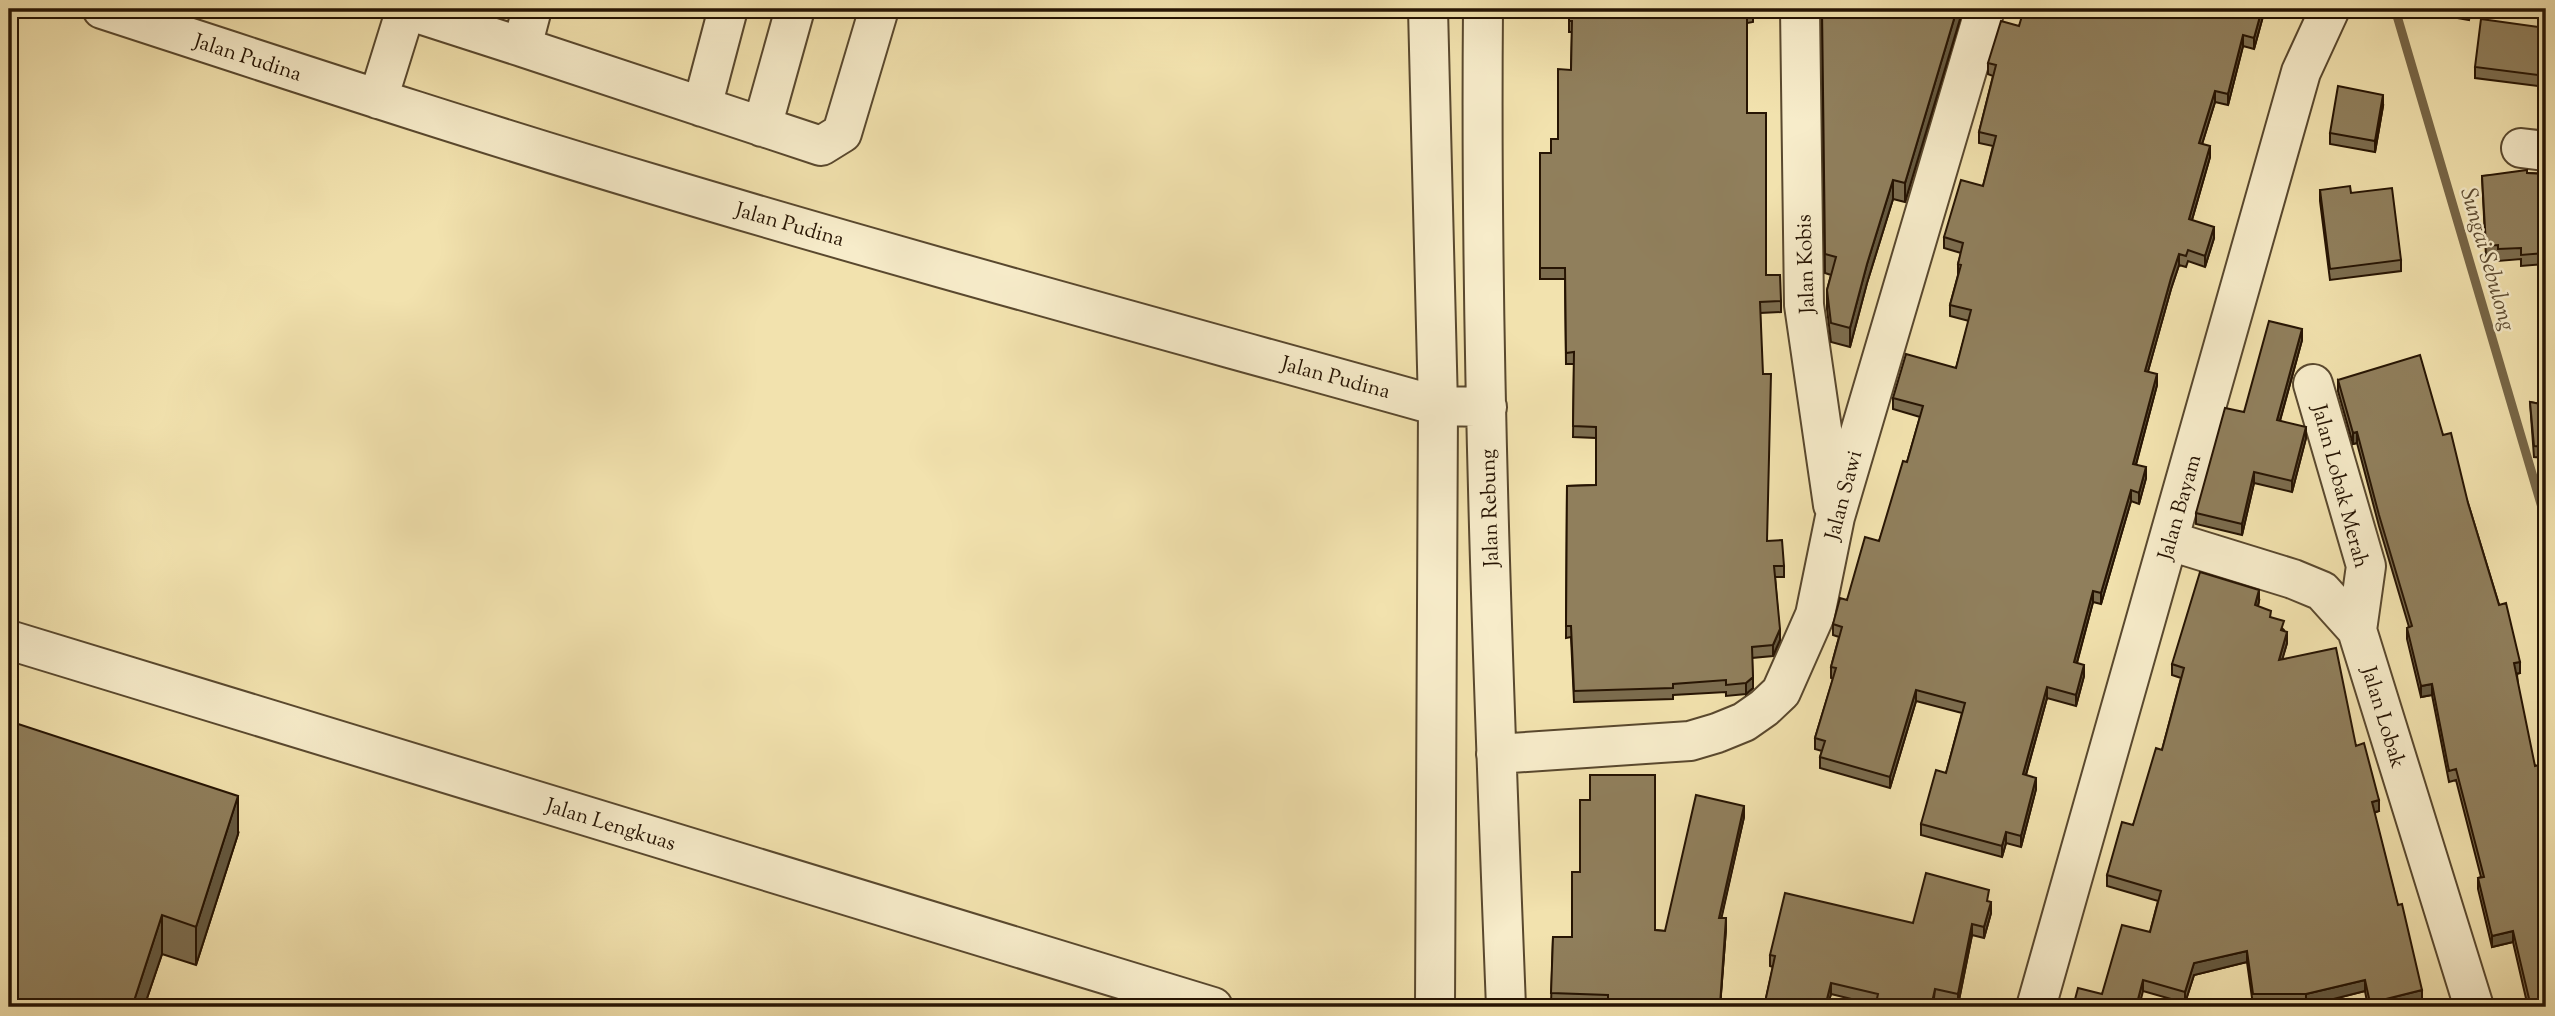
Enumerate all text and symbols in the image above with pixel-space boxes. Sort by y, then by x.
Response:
street label: Jalan Pudina [189,27,305,91]
water label: Sungai Sebulong [2450,184,2523,335]
street label: Jalan Pudina [731,196,848,256]
street label: Jalan Kobis [1790,214,1824,315]
street label: Jalan Pudina [1277,350,1394,408]
street label: Jalan Lobak Merah [2303,401,2375,571]
street label: Jalan Sawi [1818,447,1871,545]
street label: Jalan Rebung [1474,448,1508,569]
street label: Jalan Bayam [2151,451,2210,565]
street label: Jalan Lobak [2352,662,2412,773]
street label: Jalan Lengkuas [541,792,679,860]

